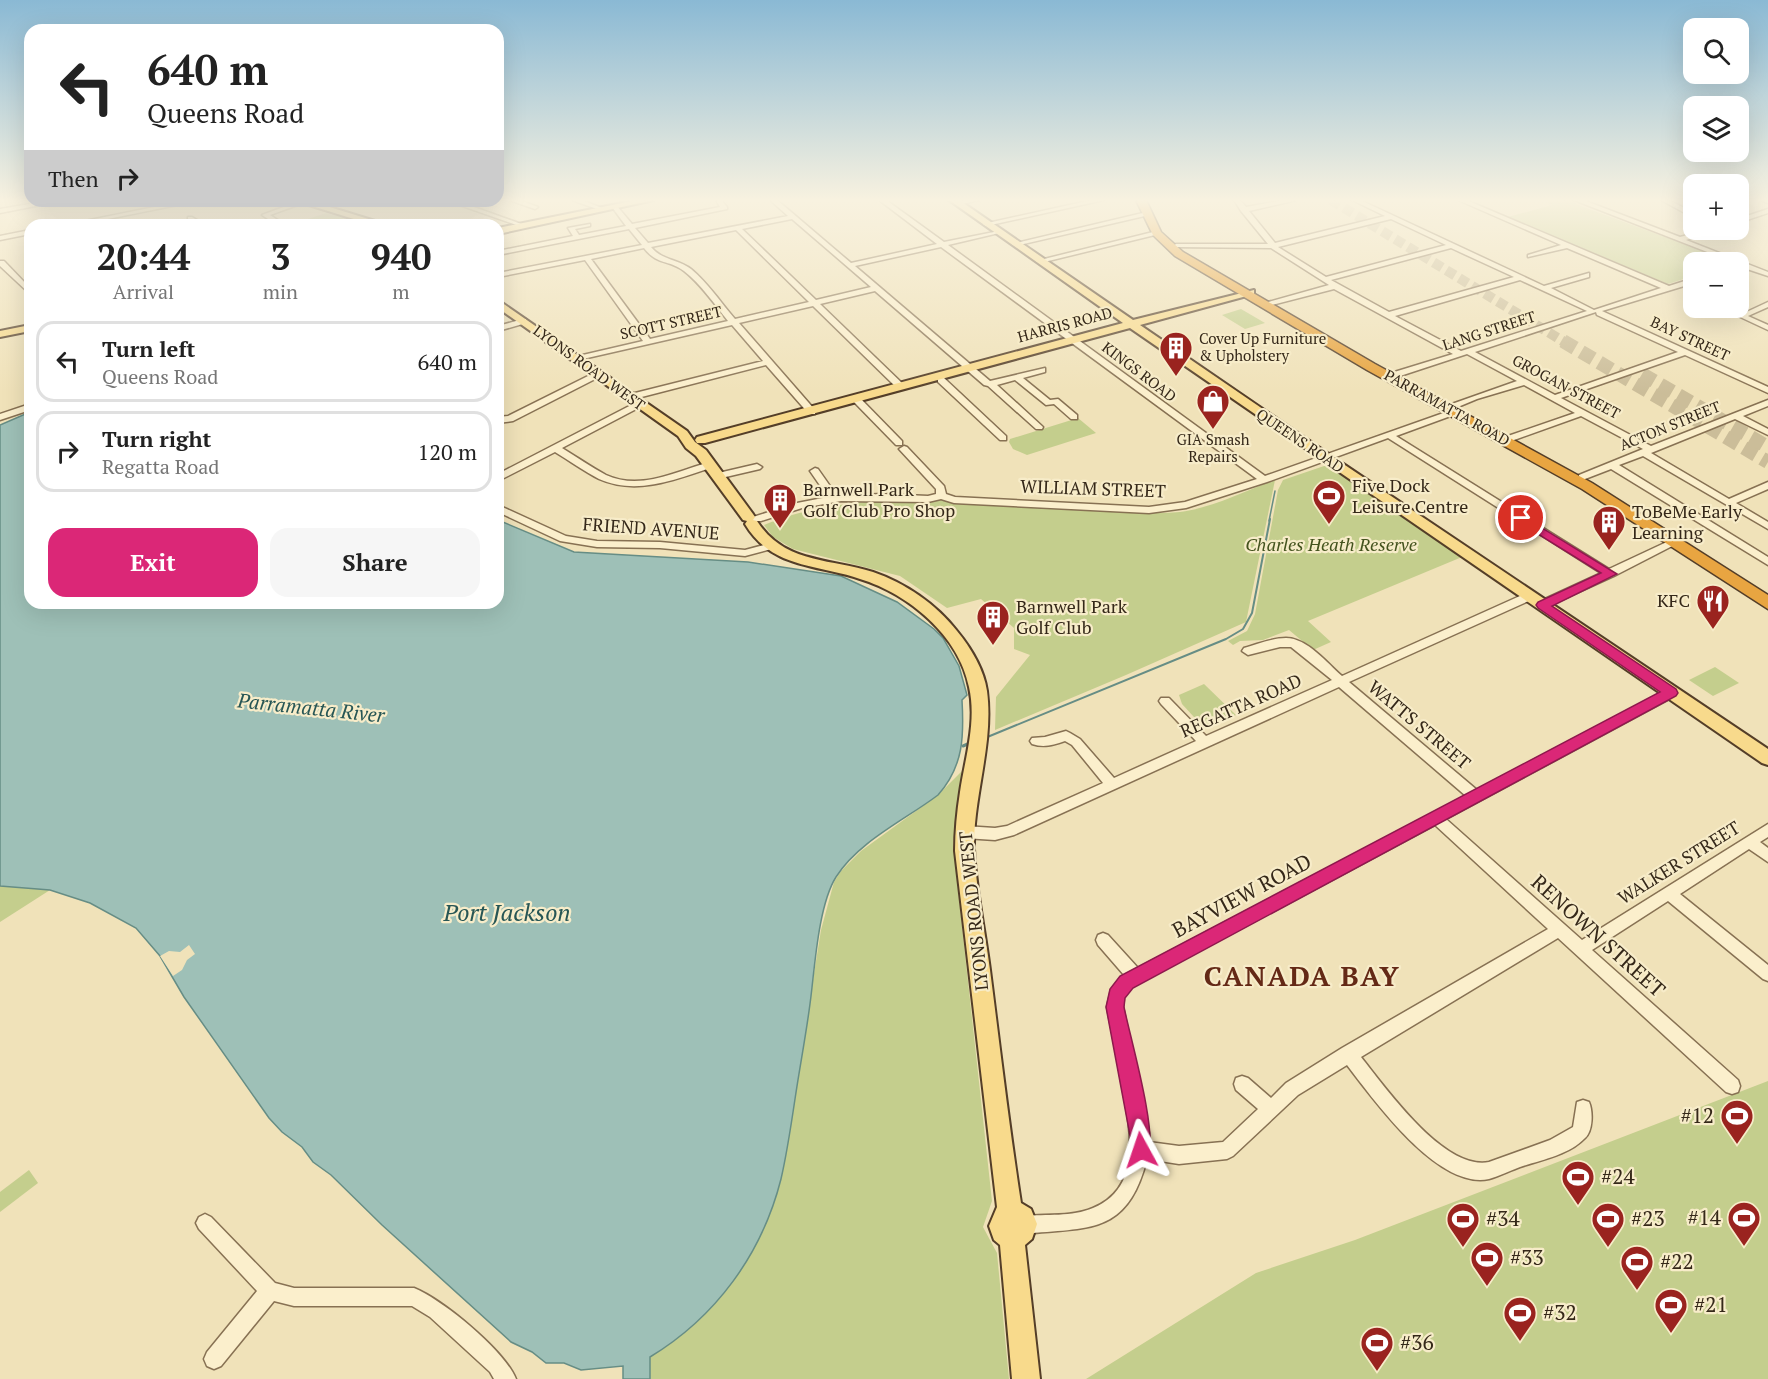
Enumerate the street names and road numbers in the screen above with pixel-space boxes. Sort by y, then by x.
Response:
street label: SCOTT STREET [618,301,724,343]
street label: HARRIS ROAD [1015,302,1114,346]
street label: LANG STREET [1439,306,1538,355]
street label: BAY STREET [1648,311,1733,365]
street label: LYONS ROAD WEST [530,320,650,415]
street label: KINGS ROAD [1098,337,1181,406]
street label: GROGAN STREET [1509,349,1624,423]
street label: PARRAMATTA ROAD [1381,364,1514,450]
street label: ACTON STREET [1616,396,1723,454]
street label: QUEENS ROAD [1253,403,1348,477]
street label: WILLIAM STREET [1020,473,1166,503]
street label: FRIEND AVENUE [582,511,720,545]
street label: REGATTA ROAD [1176,668,1305,743]
street label: WATTS STREET [1363,674,1476,774]
street label: WALKER STREET [1613,815,1744,909]
street label: LYONS ROAD WEST [953,830,993,992]
street label: BAYVIEW ROAD [1167,847,1316,944]
street label: RENOWN STREET [1526,868,1672,1003]

